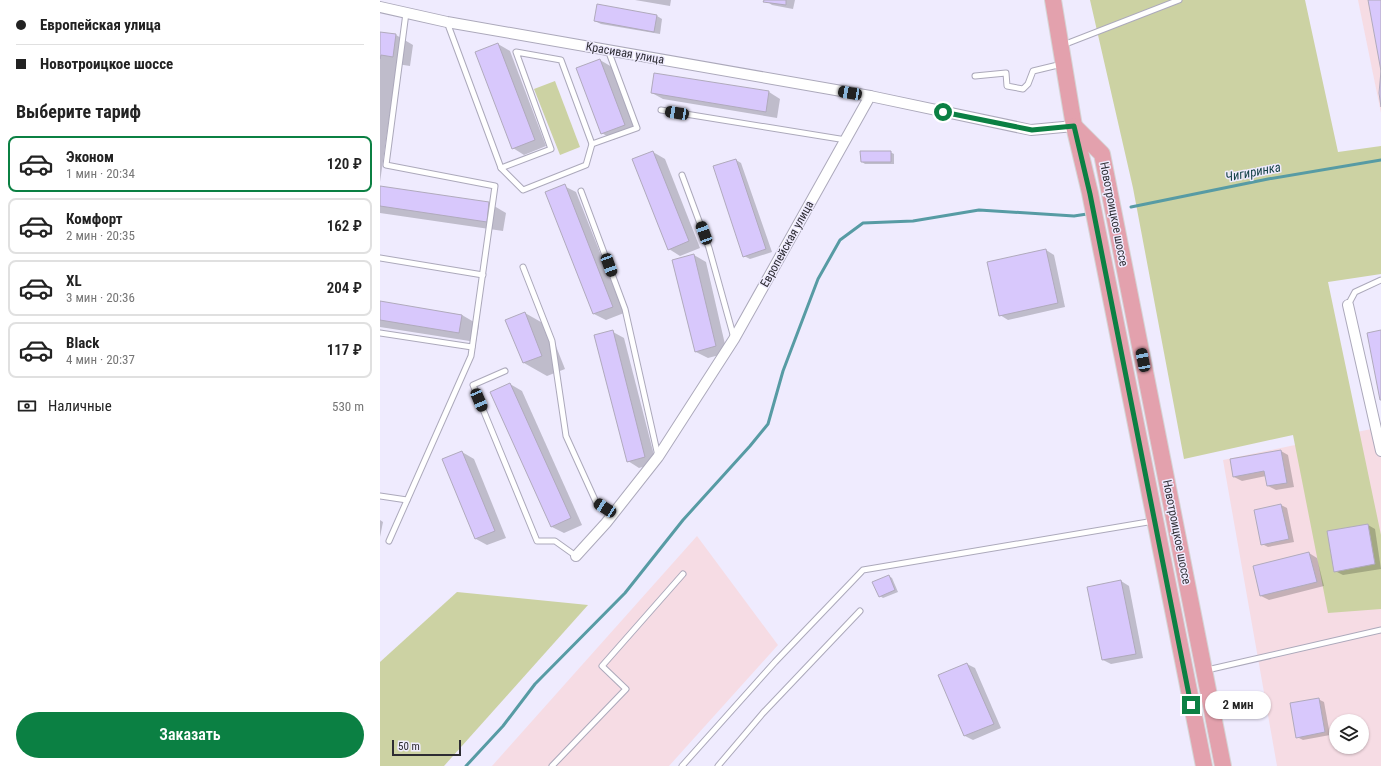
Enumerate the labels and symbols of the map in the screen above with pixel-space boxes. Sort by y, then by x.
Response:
street label: Красивая улица [585,39,665,67]
car [837,85,863,101]
route start [934,103,952,121]
car [664,105,690,121]
water label: Чигиринка [1224,159,1282,185]
street label: Новотроицкое шоссе [1097,161,1131,268]
street label: Европейская улица [758,198,817,290]
car [694,220,714,246]
car [599,252,619,278]
car [1135,347,1151,373]
car [469,387,489,413]
street label: Новотроицкое шоссе [1160,479,1194,586]
car [592,496,618,520]
callout: 2 мин [1205,691,1271,719]
route end [1182,696,1200,714]
scale bar [392,738,461,757]

